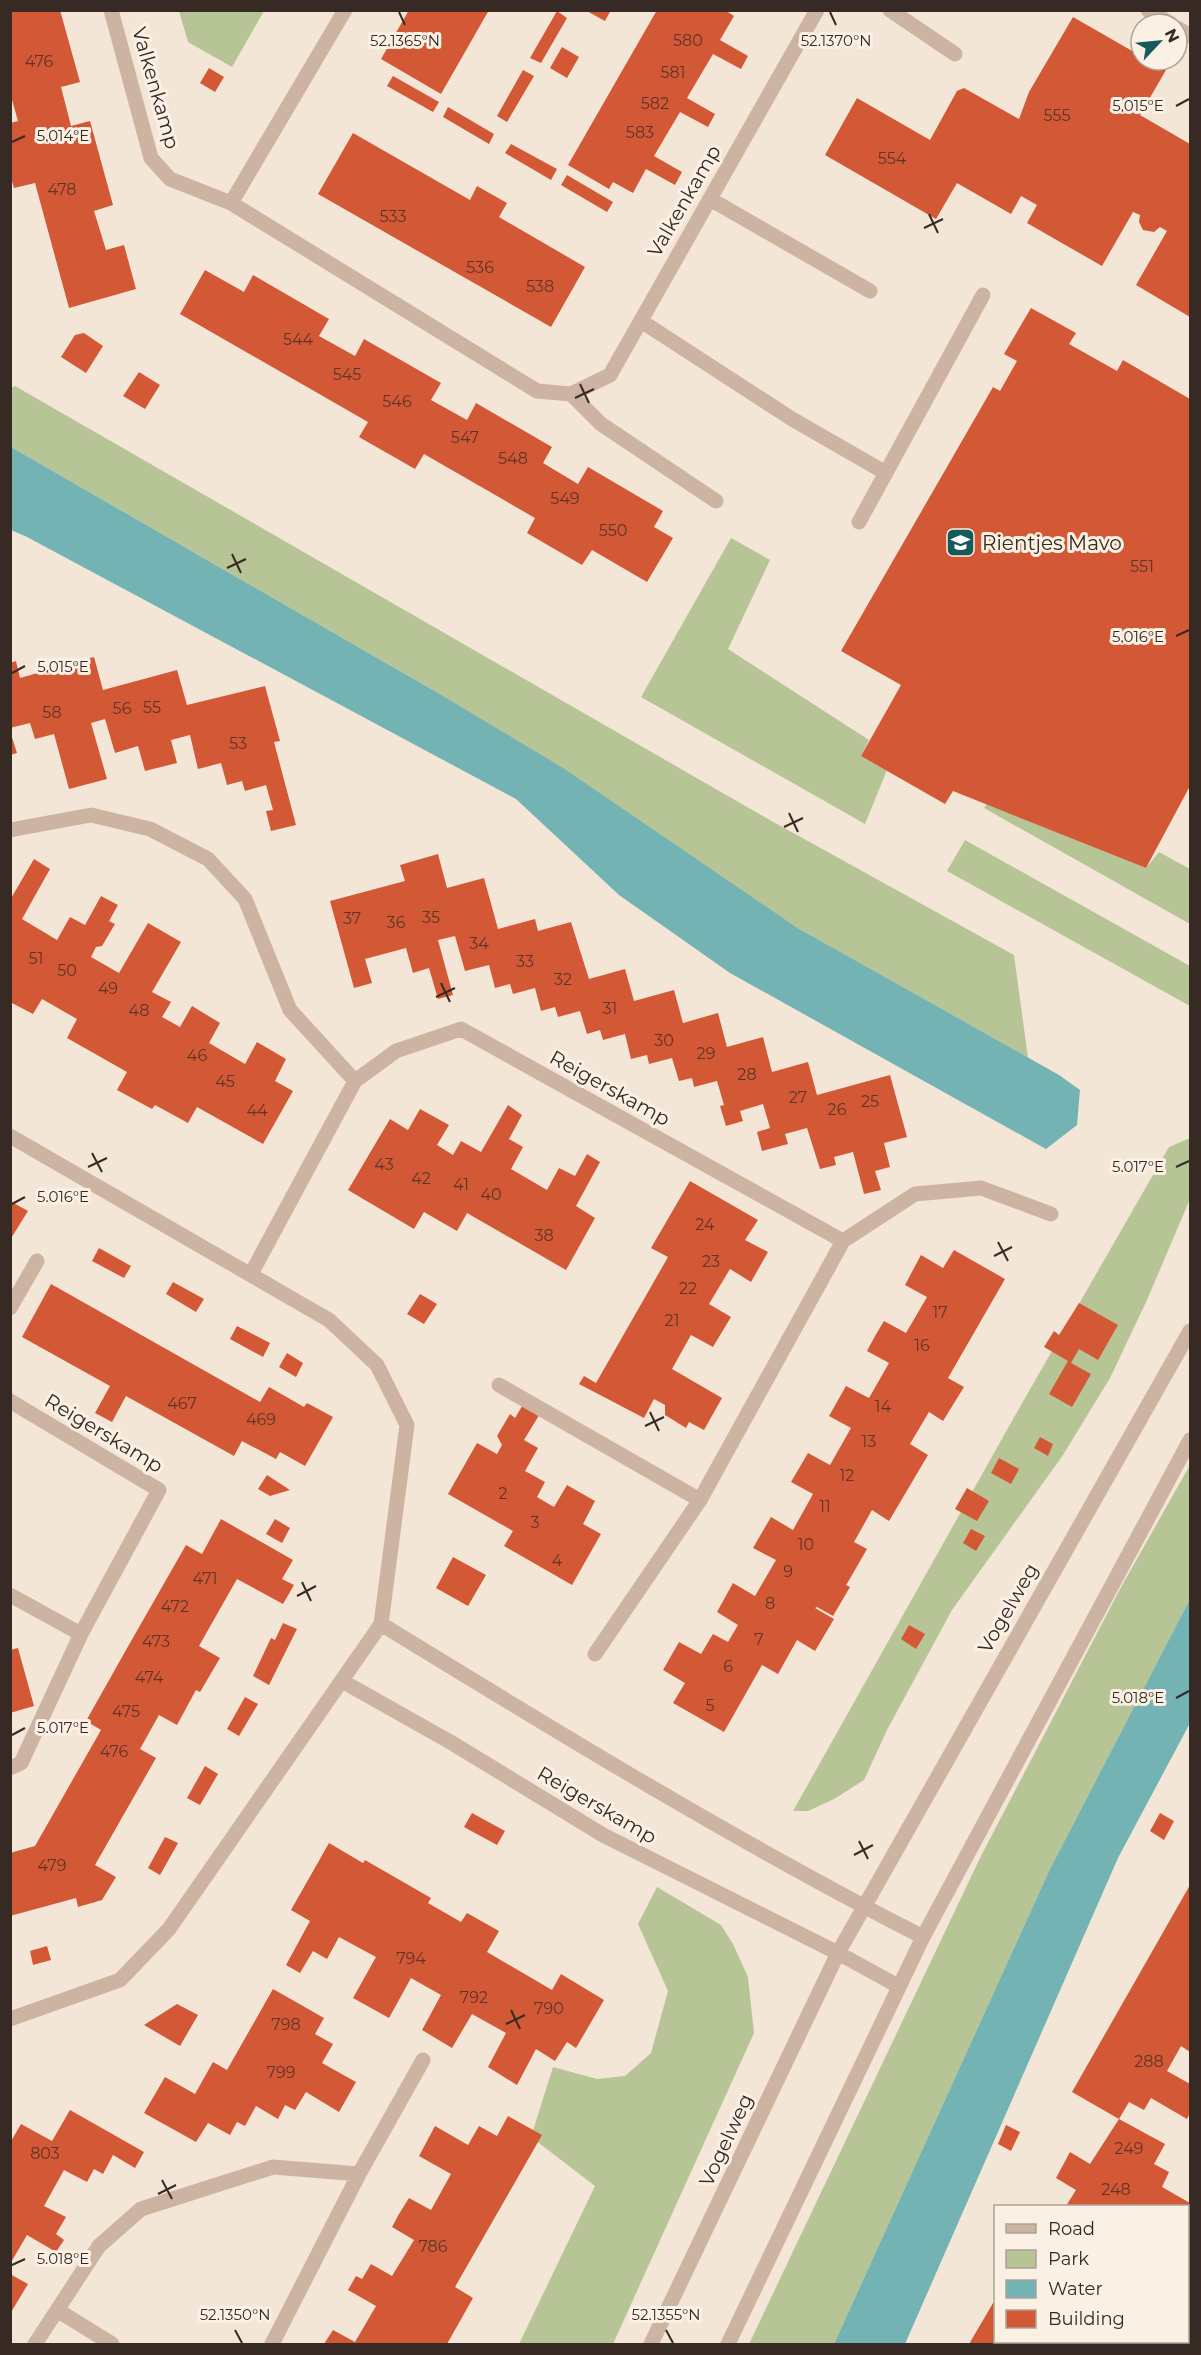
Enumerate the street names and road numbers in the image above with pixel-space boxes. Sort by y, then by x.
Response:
street label: Valkenkamp [127,24,185,152]
street label: Valkenkamp [642,141,726,261]
street label: Reigerskamp [546,1045,674,1131]
street label: Reigerskamp [40,1388,168,1478]
street label: Vogelweg [973,1559,1043,1657]
street label: Reigerskamp [533,1761,661,1849]
street label: Vogelweg [694,2090,758,2190]

